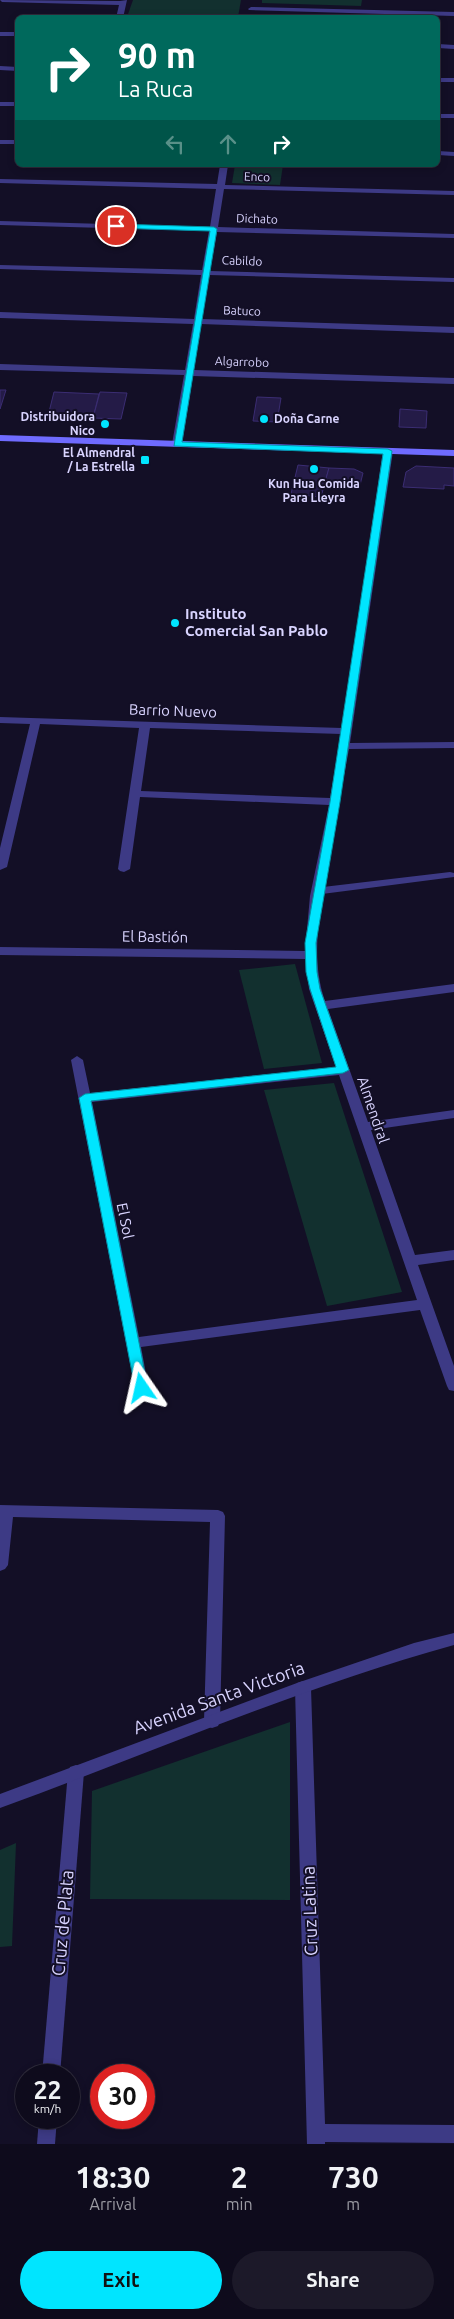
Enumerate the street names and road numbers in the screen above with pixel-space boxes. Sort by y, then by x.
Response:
street label: Enco [244,170,270,183]
street label: Dichato [236,211,278,226]
street label: Cabildo [221,253,263,268]
street label: Batuco [223,303,261,318]
street label: Algarrobo [215,354,269,369]
street label: Barrio Nuevo [129,700,217,721]
street label: El Bastión [122,927,188,946]
street label: Almendral [354,1074,393,1146]
street label: El Sol [114,1201,137,1240]
street label: Avenida Santa Victoria [130,1657,307,1737]
street label: Cruz Latina [297,1866,321,1956]
street label: Cruz de Plata [47,1869,77,1977]

